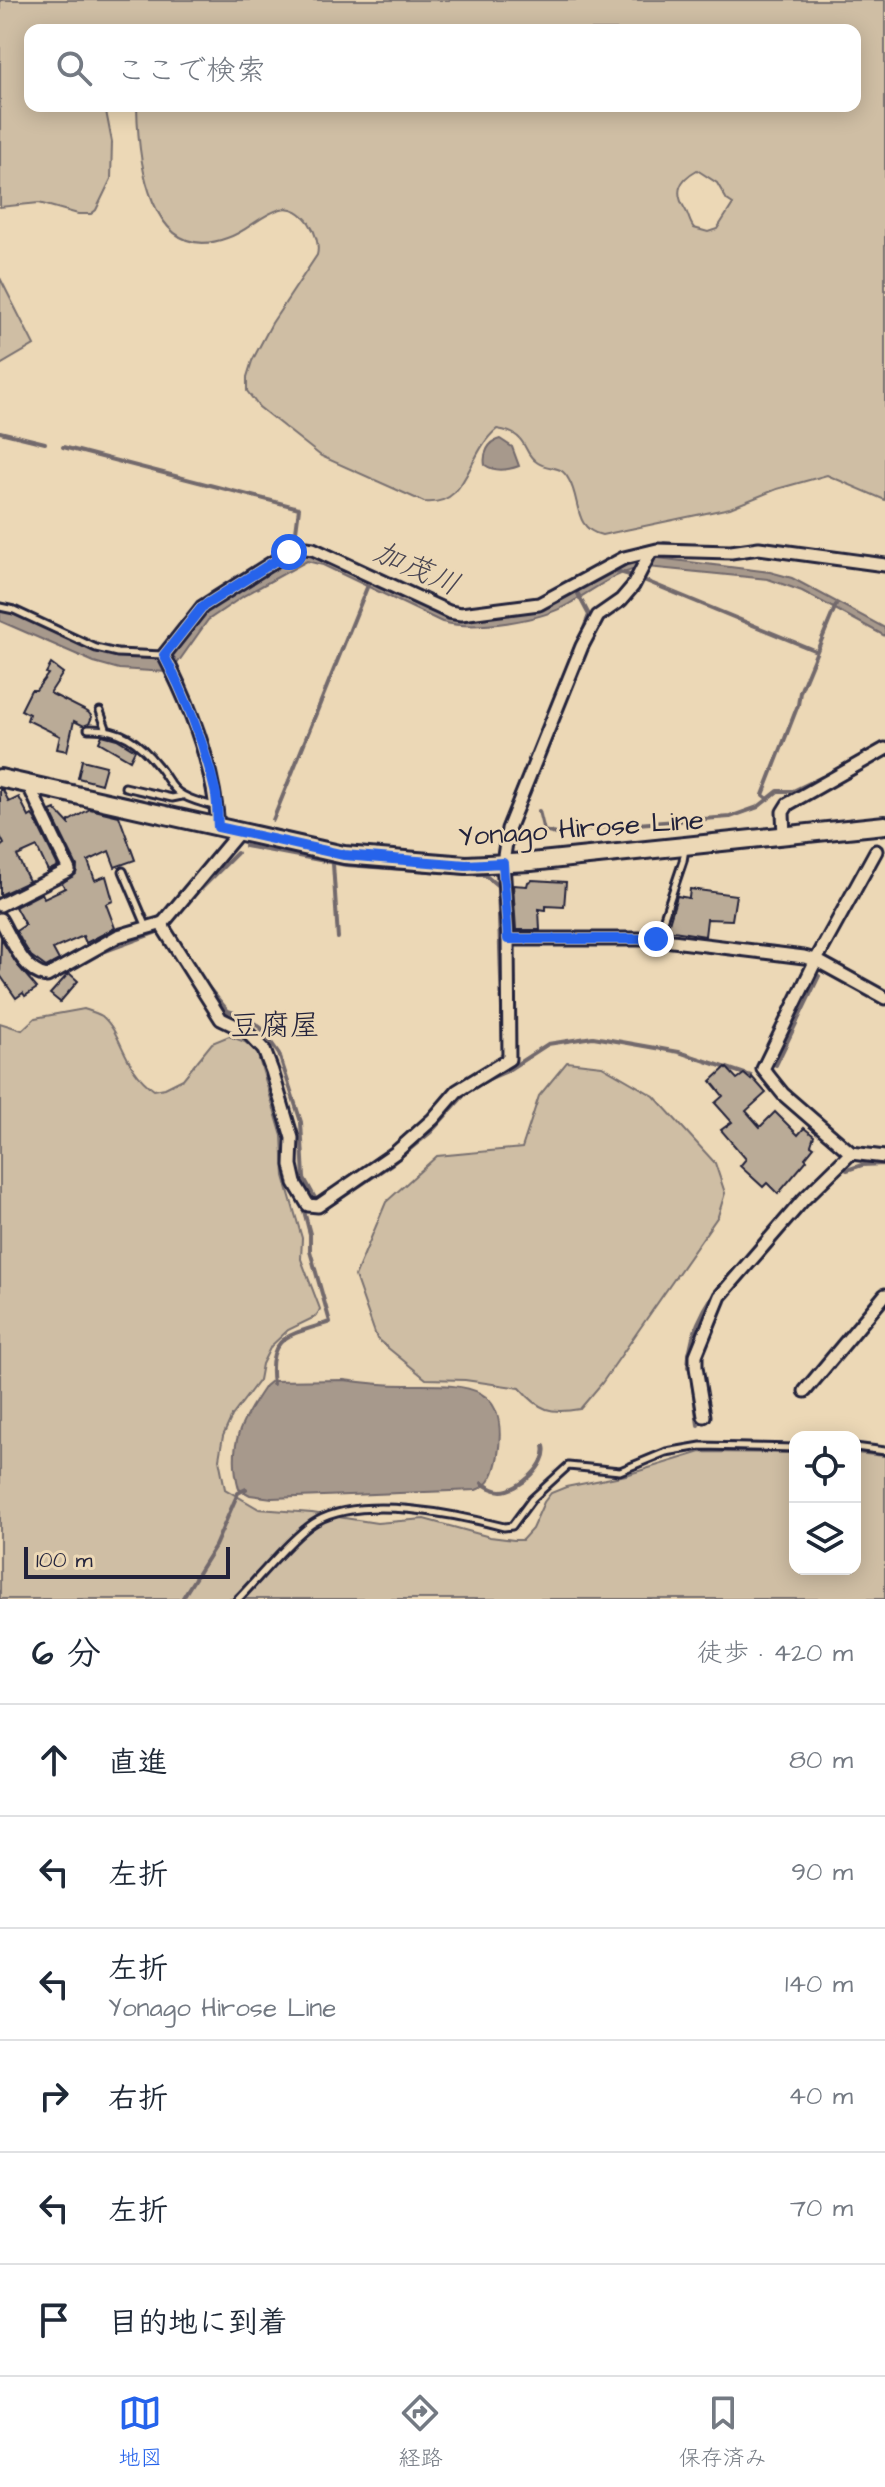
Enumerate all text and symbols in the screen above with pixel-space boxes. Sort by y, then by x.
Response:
search box [24,24,861,112]
icon: search [52,46,96,90]
text: ここで検索 [116,50,266,92]
water label: 加茂川 [367,531,466,606]
route start [271,534,307,570]
street label: Yonago Hirose Line [457,800,705,858]
route end [638,921,674,957]
district label: 豆腐屋 [230,1005,320,1047]
map controls [789,1431,861,1575]
button: locate [789,1431,861,1503]
button: layers [789,1503,861,1575]
scale bar [24,1543,230,1579]
text: 100 m [36,1545,93,1576]
text: 6 分 [32,1630,101,1678]
text: 徒歩 · 420 m [697,1635,853,1671]
icon: ahead [32,1738,76,1782]
text: 直進 [108,1742,168,1784]
text: 80 m [789,1742,853,1778]
icon: left [32,1850,76,1894]
text: 左折 [108,1854,168,1896]
text: 90 m [791,1854,853,1890]
text: 左折 [108,1948,168,1990]
icon: left [32,1962,76,2006]
text: 140 m [785,1966,853,2002]
text: Yonago Hirose Line [108,1990,336,2026]
icon: right [32,2074,76,2118]
text: 右折 [108,2078,168,2120]
text: 40 m [788,2078,853,2114]
icon: left [32,2186,76,2230]
text: 左折 [108,2190,168,2232]
text: 70 m [790,2190,853,2226]
icon: arrive [32,2298,76,2342]
text: 目的地に到着 [108,2302,288,2344]
tab: 地図 [118,2391,162,2474]
tab: 経路 [398,2391,443,2474]
tab: 保存済み [679,2391,767,2474]

